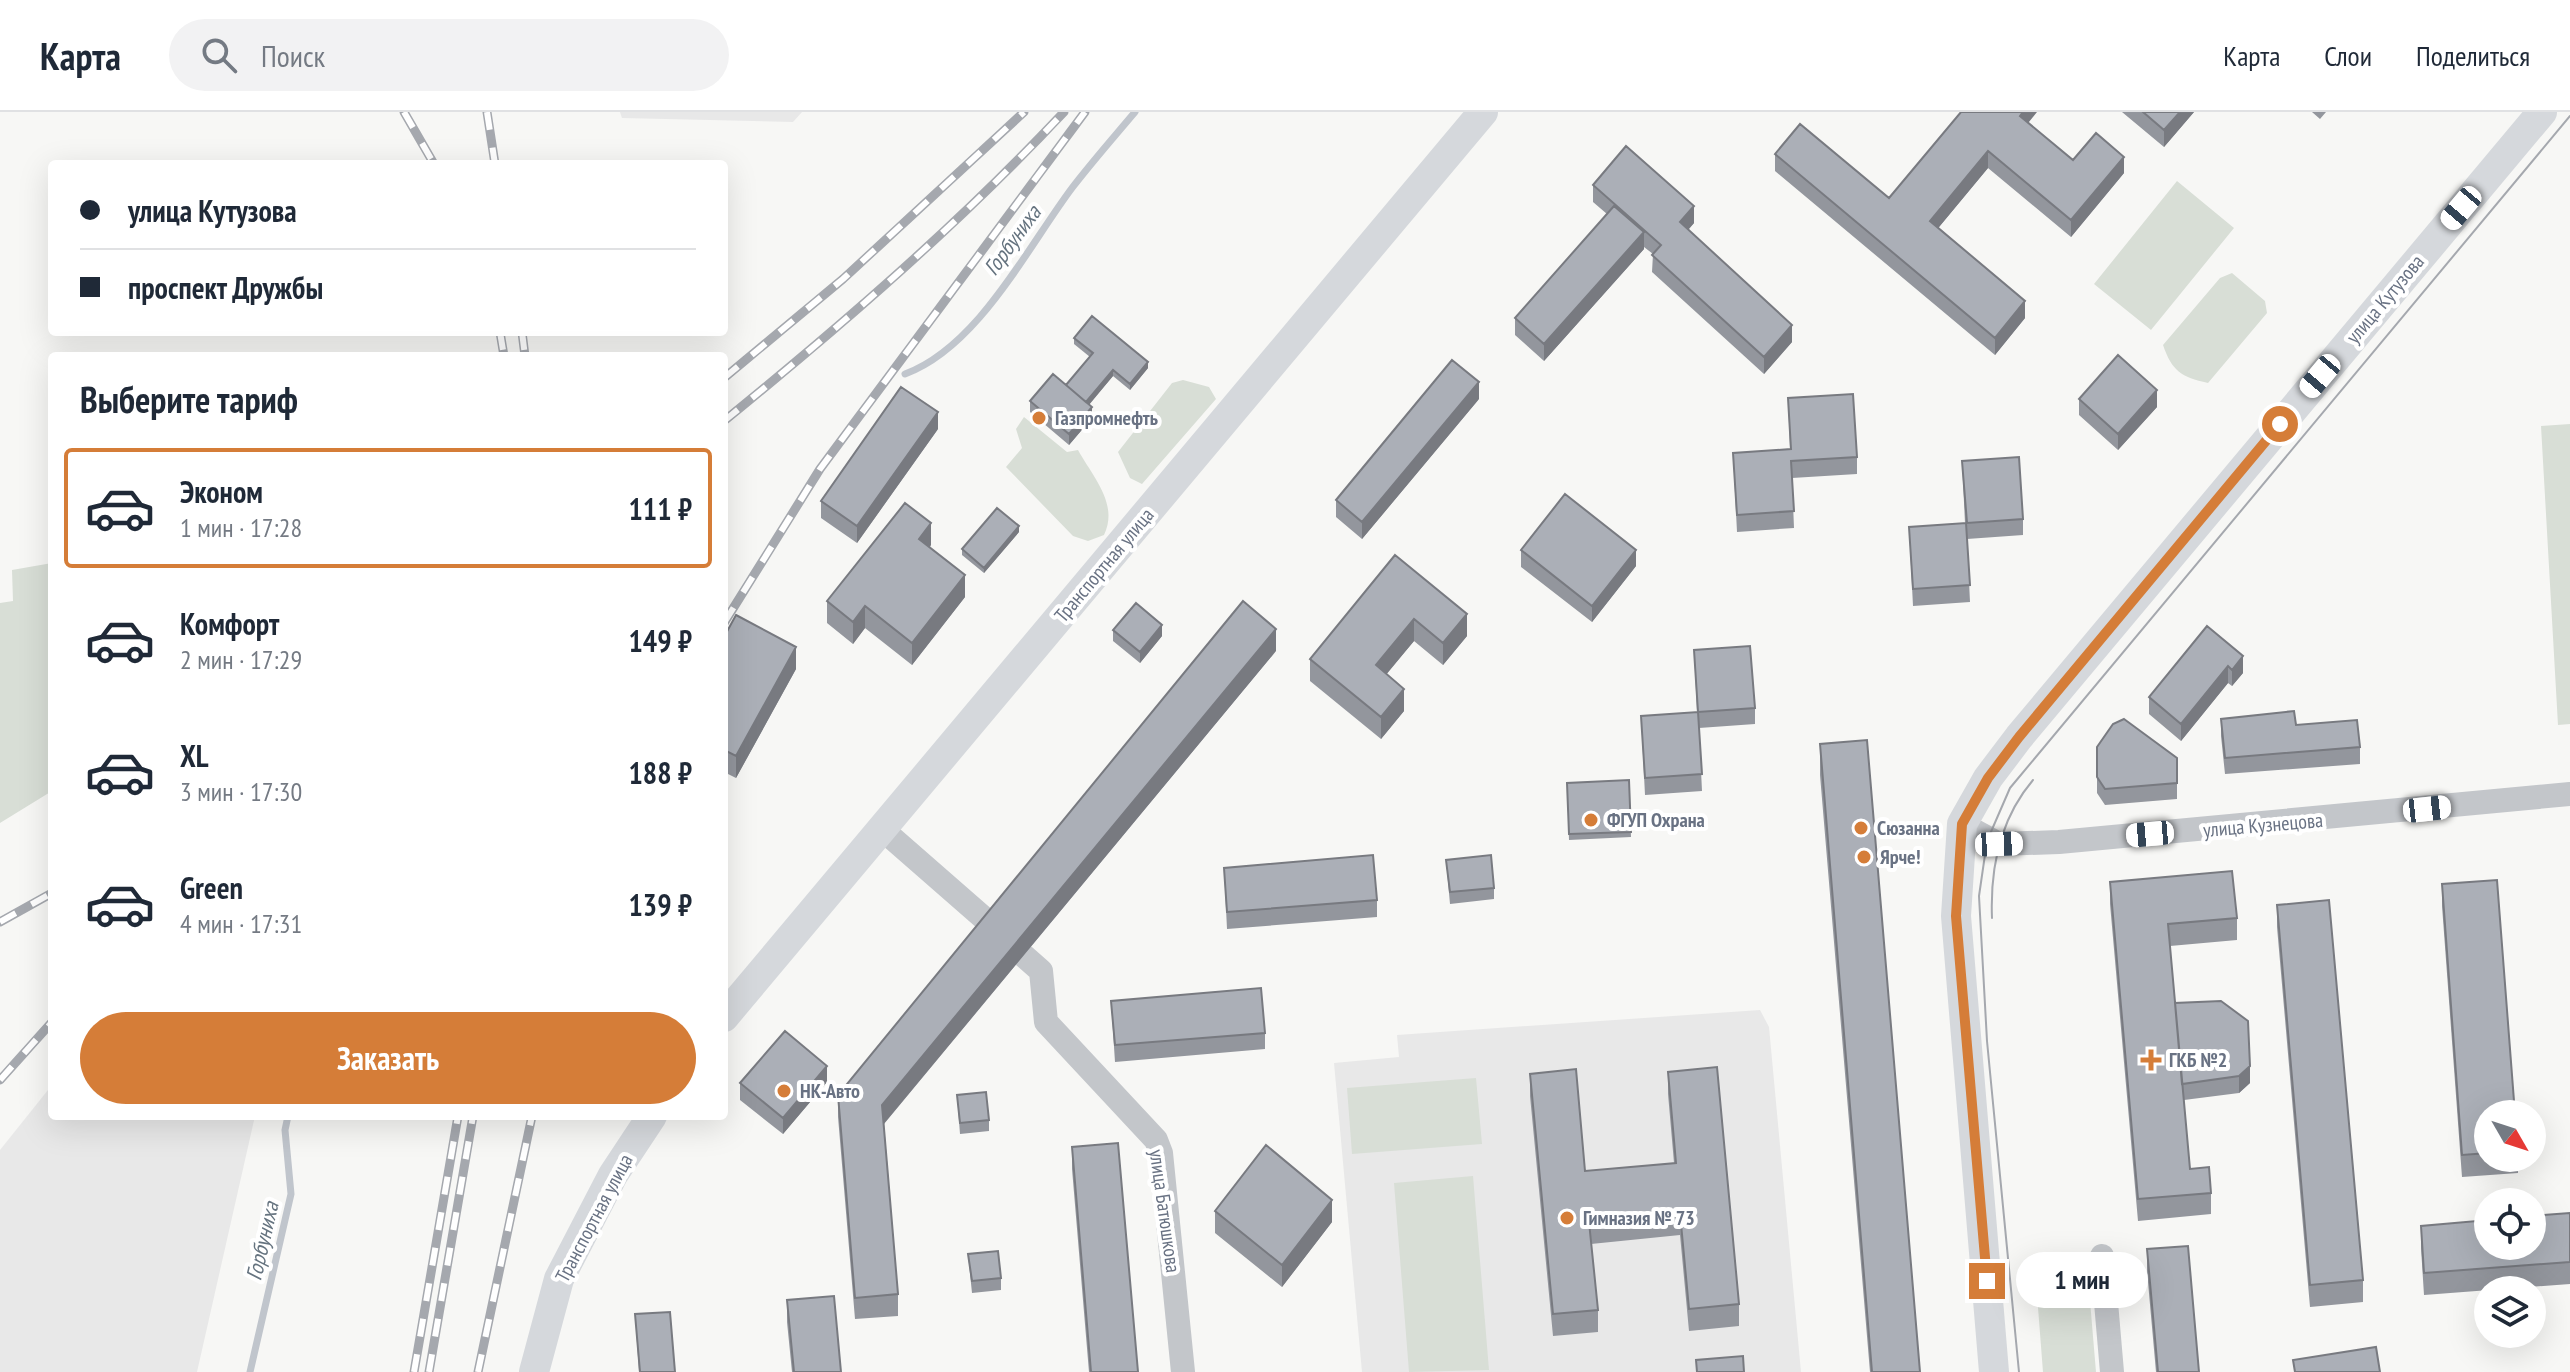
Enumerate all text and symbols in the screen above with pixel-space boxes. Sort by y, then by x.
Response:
search box [169,19,729,91]
text: Карта [40,31,121,80]
icon: search [197,33,241,77]
text: Поиск [261,36,325,75]
text: Карта [2223,37,2280,74]
text: Слои [2324,37,2372,74]
text: Поделиться [2416,37,2530,74]
car [2436,182,2486,234]
text: улица Кутузова [128,191,297,230]
water label: Горбуниха [977,199,1047,280]
street label: улица Кутузова [2340,249,2430,349]
text: проспект Дружбы [128,268,323,307]
car [2295,350,2345,402]
text: Выберите тариф [80,376,298,423]
place label: Газпромнефть [1055,405,1158,431]
route start [2262,406,2298,442]
marker: Газпромнефть [1030,409,1048,427]
icon: car [84,472,156,544]
text: Эконом [180,472,263,511]
text: 111 ₽ [628,489,692,528]
street label: Транспортная улица [1049,503,1159,627]
text: 1 мин · 17:28 [180,511,302,544]
icon: car [84,604,156,676]
text: Комфорт [180,604,279,643]
text: 149 ₽ [628,621,692,660]
text: 2 мин · 17:29 [180,643,302,676]
icon: car [84,736,156,808]
text: XL [180,736,209,775]
text: 188 ₽ [628,753,692,792]
text: 3 мин · 17:30 [180,775,302,808]
car [2402,795,2452,823]
place label: ФГУП Охрана [1607,807,1705,833]
street label: улица Кузнецова [2202,807,2324,843]
marker: ФГУП Охрана [1582,811,1600,829]
place label: Сюзанна [1877,815,1940,841]
marker: Сюзанна [1852,819,1870,837]
car [2125,820,2175,848]
car [1975,831,2023,857]
place label: Ярче! [1880,844,1921,870]
marker: Ярче! [1855,848,1873,866]
icon: car [84,868,156,940]
text: Green [180,868,243,907]
text: 139 ₽ [628,885,692,924]
text: 4 мин · 17:31 [180,907,302,940]
button: Заказать [80,1012,696,1104]
place label: ГКБ №2 [2169,1047,2227,1073]
marker: ГКБ №2 [2140,1049,2162,1071]
place label: НК-Авто [800,1078,860,1104]
marker: НК-Авто [775,1082,793,1100]
north arrow [2474,1100,2546,1172]
map controls [2474,1100,2546,1348]
street label: улица Батюшкова [1143,1148,1187,1274]
street label: Транспортная улица [549,1150,639,1286]
button: locate [2474,1188,2546,1260]
water label: Горбуниха [239,1198,285,1283]
place label: Гимназия № 73 [1583,1205,1695,1231]
marker: Гимназия № 73 [1558,1209,1576,1227]
callout: 1 мин [2015,1253,2147,1309]
route end [1969,1263,2005,1299]
text: 1 мин [2054,1263,2110,1296]
button: layers [2474,1276,2546,1348]

